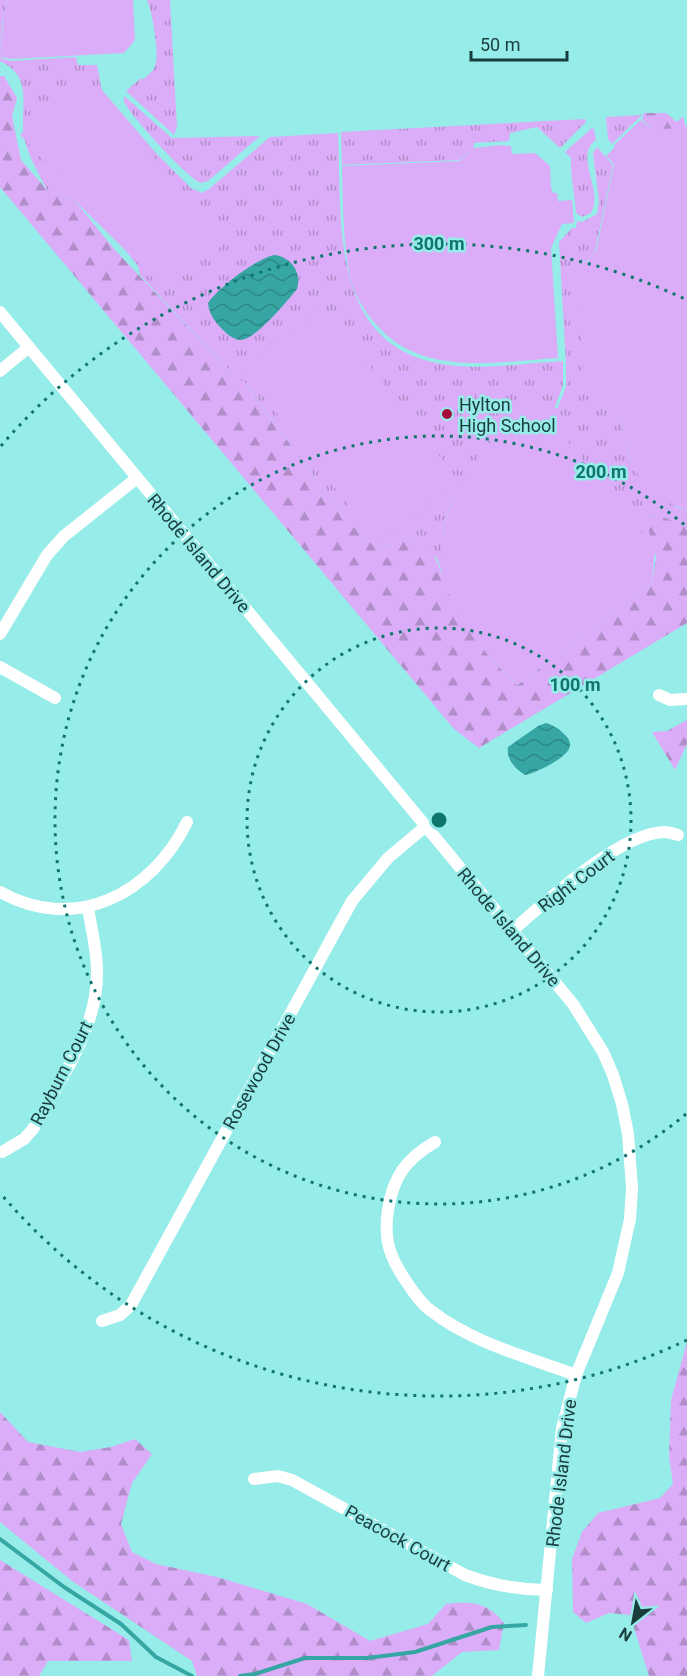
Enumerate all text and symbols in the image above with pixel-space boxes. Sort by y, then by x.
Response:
scale bar [471,24,567,62]
text: 50 m [480,34,520,55]
text: 300 m [413,233,465,254]
place label: Hylton High School [459,394,556,436]
marker: Hylton High School [440,407,454,421]
text: 200 m [575,461,627,482]
street label: Rhode Island Drive [143,489,255,617]
text: 100 m [549,674,601,695]
centre of rings [429,810,449,830]
street label: Right Court [534,845,618,917]
street label: Rhode Island Drive [453,863,565,991]
street label: Rosewood Drive [218,1009,300,1133]
street label: Rayburn Court [26,1017,96,1129]
street label: Rhode Island Drive [542,1398,580,1548]
street label: Peacock Court [341,1500,455,1576]
north arrow [603,1592,663,1652]
text: N [616,1623,635,1645]

